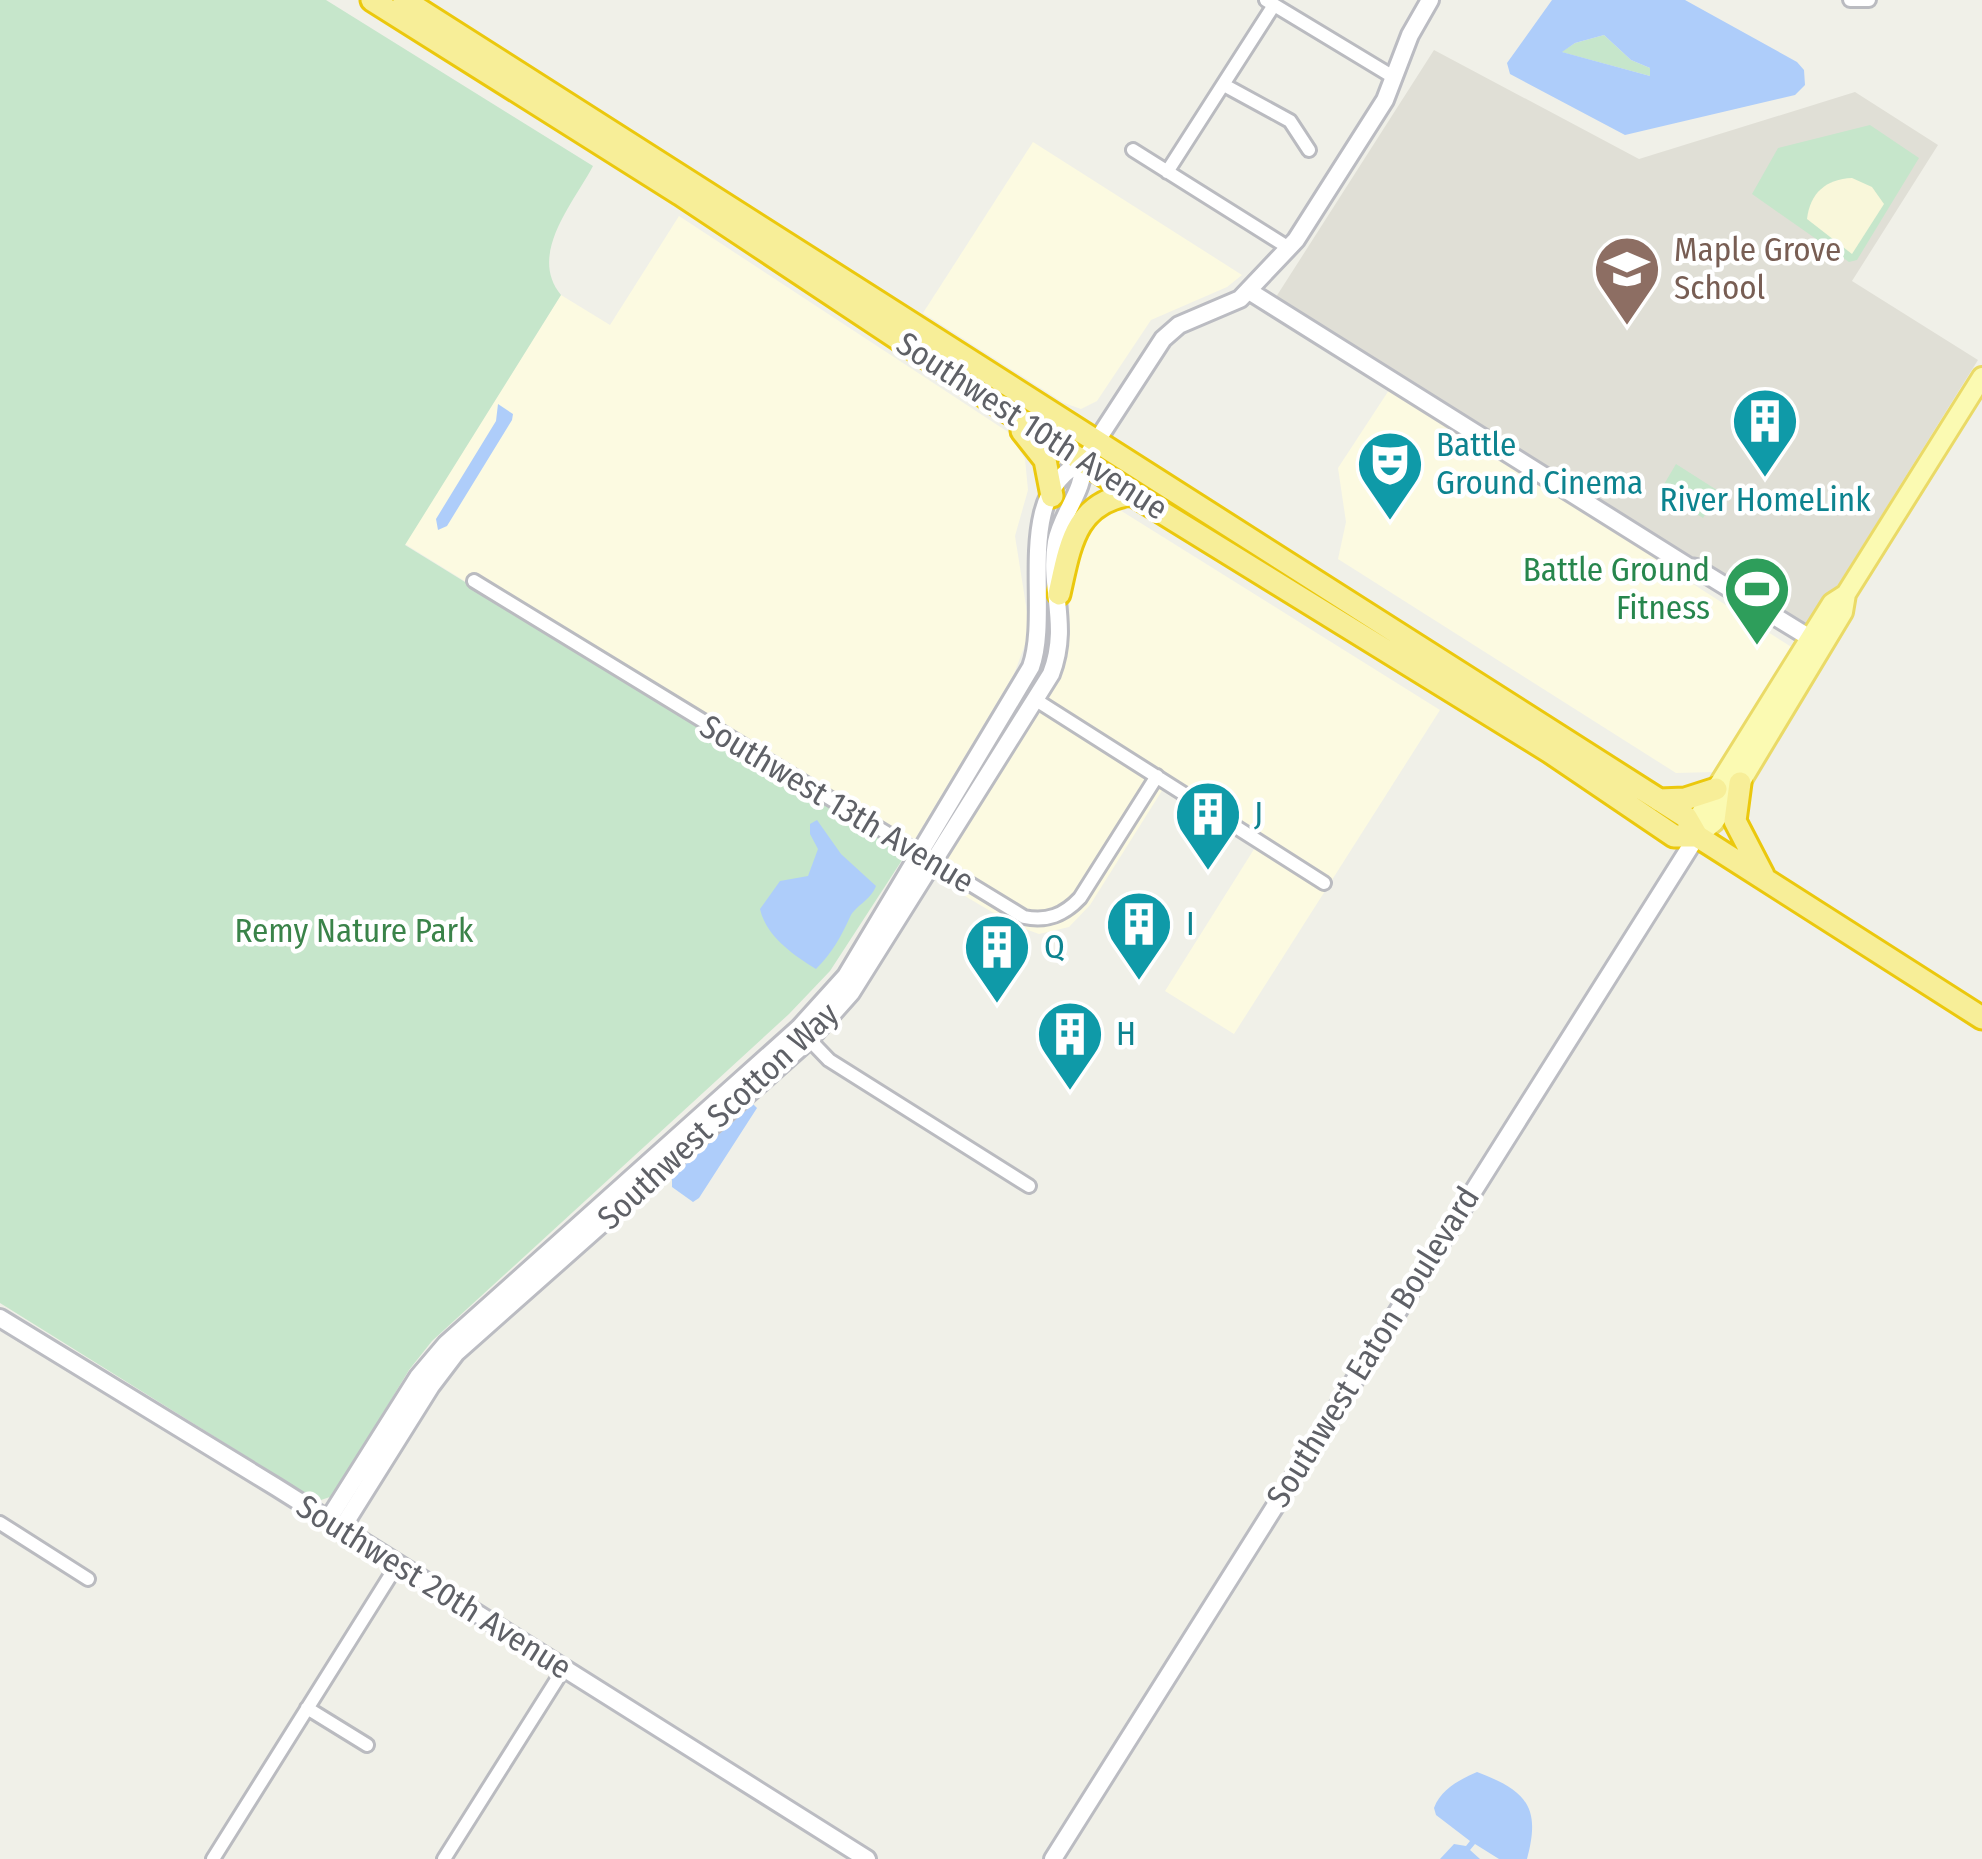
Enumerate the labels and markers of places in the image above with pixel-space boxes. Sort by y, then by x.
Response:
place label: Maple Grove School [1674,230,1841,308]
school or university icon: Maple Grove School [1592,234,1662,328]
building icon: River HomeLink [1730,386,1800,480]
place label: Battle Ground Cinema [1436,425,1643,503]
theatre icon: Battle Ground Cinema [1355,429,1425,523]
place label: River HomeLink [1659,480,1871,520]
place label: Battle Ground Fitness [1523,550,1710,628]
sports icon: Battle Ground Fitness [1722,554,1792,648]
building icon: J [1173,779,1243,873]
place label: J [1254,794,1263,834]
building icon: I [1104,889,1174,983]
place label: I [1186,904,1195,944]
building icon: Q [962,912,1032,1006]
place label: Q [1044,927,1065,967]
building icon: H [1035,999,1105,1093]
place label: H [1116,1014,1136,1054]

